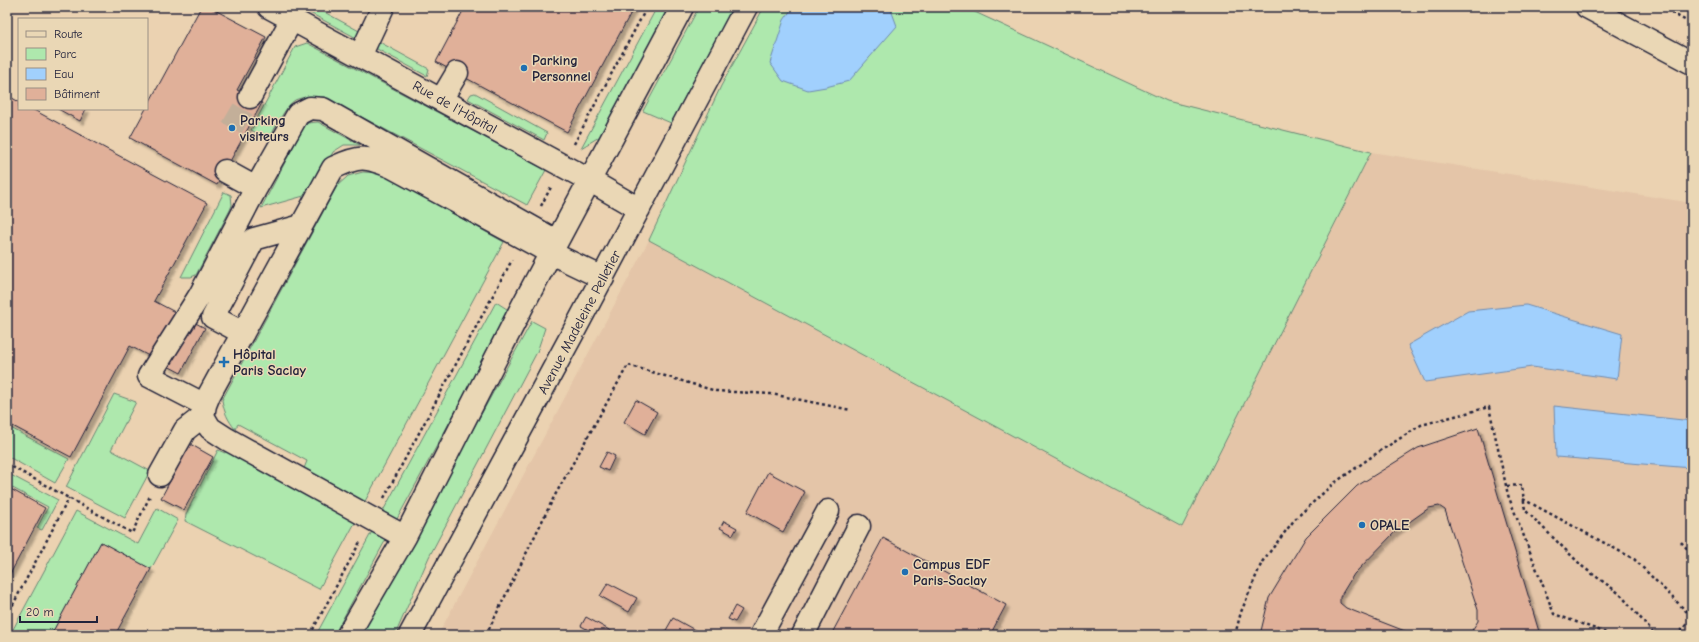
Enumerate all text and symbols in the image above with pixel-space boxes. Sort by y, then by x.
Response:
legend [18,18,148,110]
text: Route [54,27,83,41]
text: Parc [54,47,77,61]
place label: Parking Personnel [532,52,591,85]
marker: Parking Personnel [519,63,529,73]
text: Eau [54,67,74,81]
street label: Rue de l'Hôpital [409,77,500,138]
text: Bâtiment [54,87,100,101]
place label: Parking visiteurs [239,112,289,145]
marker: Parking visiteurs [227,123,237,133]
street label: Avenue Madeleine Pelletier [534,247,625,397]
place label: Hôpital Paris Saclay [233,346,307,379]
marker: Hôpital Paris Saclay [218,356,230,368]
place label: OPALE [1370,517,1410,534]
marker: OPALE [1357,520,1367,530]
place label: Campus EDF Paris-Saclay [913,556,991,589]
marker: Campus EDF Paris-Saclay [900,567,910,577]
scale bar [20,598,97,624]
text: 20 m [26,605,54,619]

